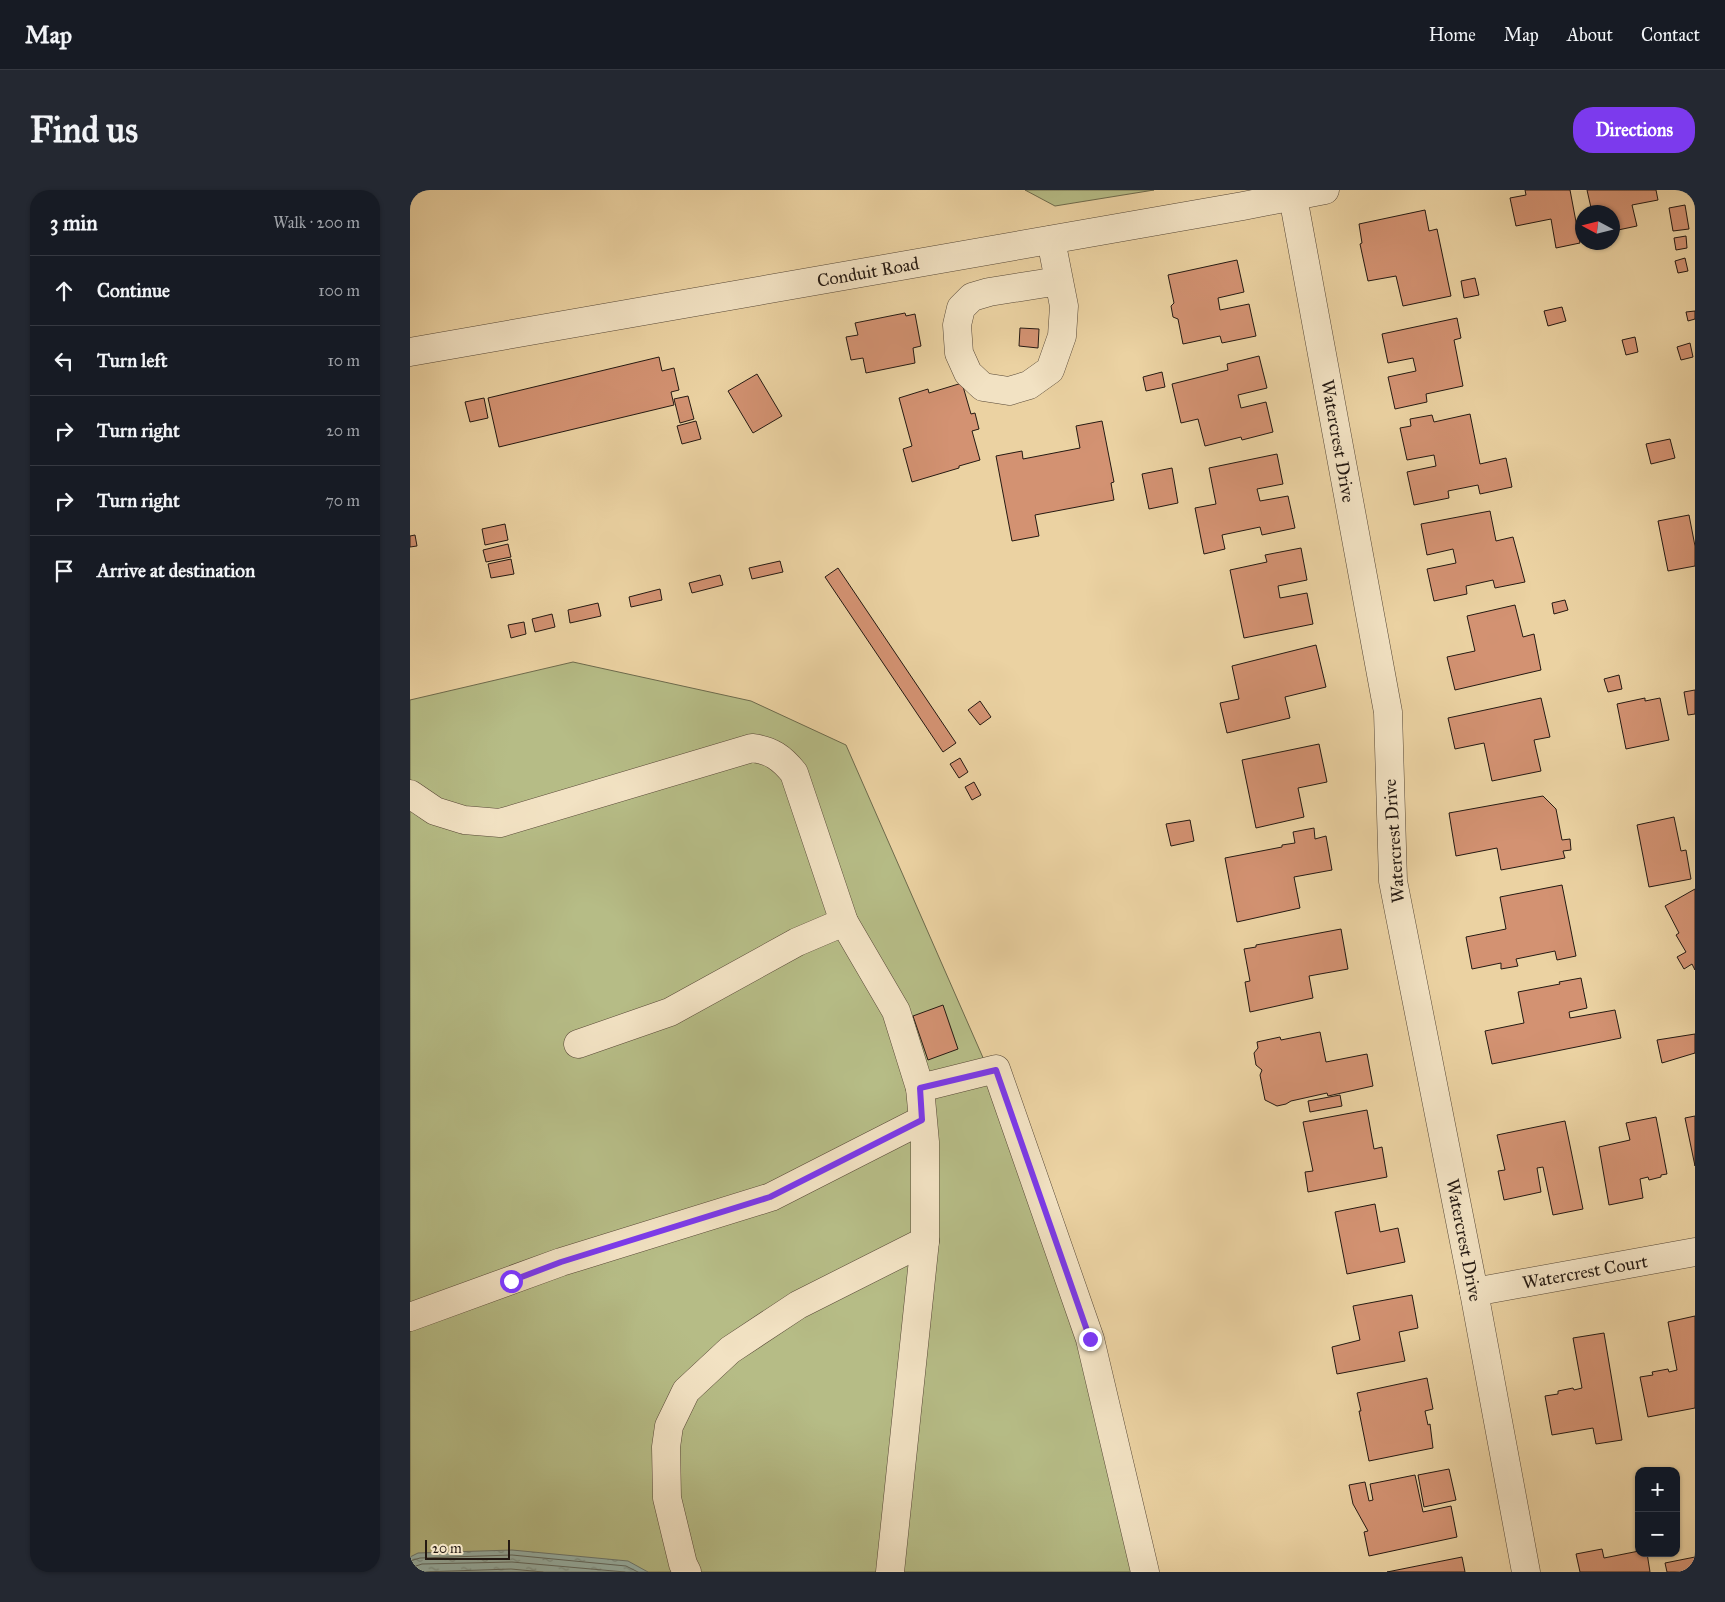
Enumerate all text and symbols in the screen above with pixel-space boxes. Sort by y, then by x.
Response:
text: Map [25,20,72,50]
text: Home [1429,24,1476,46]
text: Map [1504,24,1539,46]
text: About [1567,24,1613,46]
text: Contact [1641,24,1700,46]
button: Directions [1573,107,1695,153]
text: Find us [30,109,138,152]
north arrow [1575,205,1620,250]
text: 3 min [50,210,98,236]
text: Walk · 200 m [273,213,360,232]
street label: Conduit Road [815,252,921,292]
icon: ahead [50,277,78,305]
text: Continue [97,279,170,302]
text: 100 m [318,281,360,300]
icon: left [50,347,78,375]
text: Turn left [97,349,167,372]
text: 10 m [328,351,360,370]
street label: Watercrest Drive [1316,378,1360,504]
icon: right [50,417,78,445]
text: Turn right [97,419,180,442]
text: 20 m [326,421,360,440]
icon: right [50,487,78,515]
text: Turn right [97,489,180,512]
text: 70 m [325,491,360,510]
icon: arrive [50,557,78,585]
text: Arrive at destination [97,559,255,582]
street label: Watercrest Drive [1379,778,1409,904]
street label: Watercrest Drive [1441,1177,1487,1303]
street label: Watercrest Court [1521,1250,1650,1294]
route start [500,1270,523,1293]
route end [1079,1328,1102,1351]
map controls [1635,1467,1680,1557]
button: + [1635,1467,1680,1512]
button: − [1635,1512,1680,1557]
scale bar [425,1537,510,1560]
text: 20 m [432,1540,462,1557]

